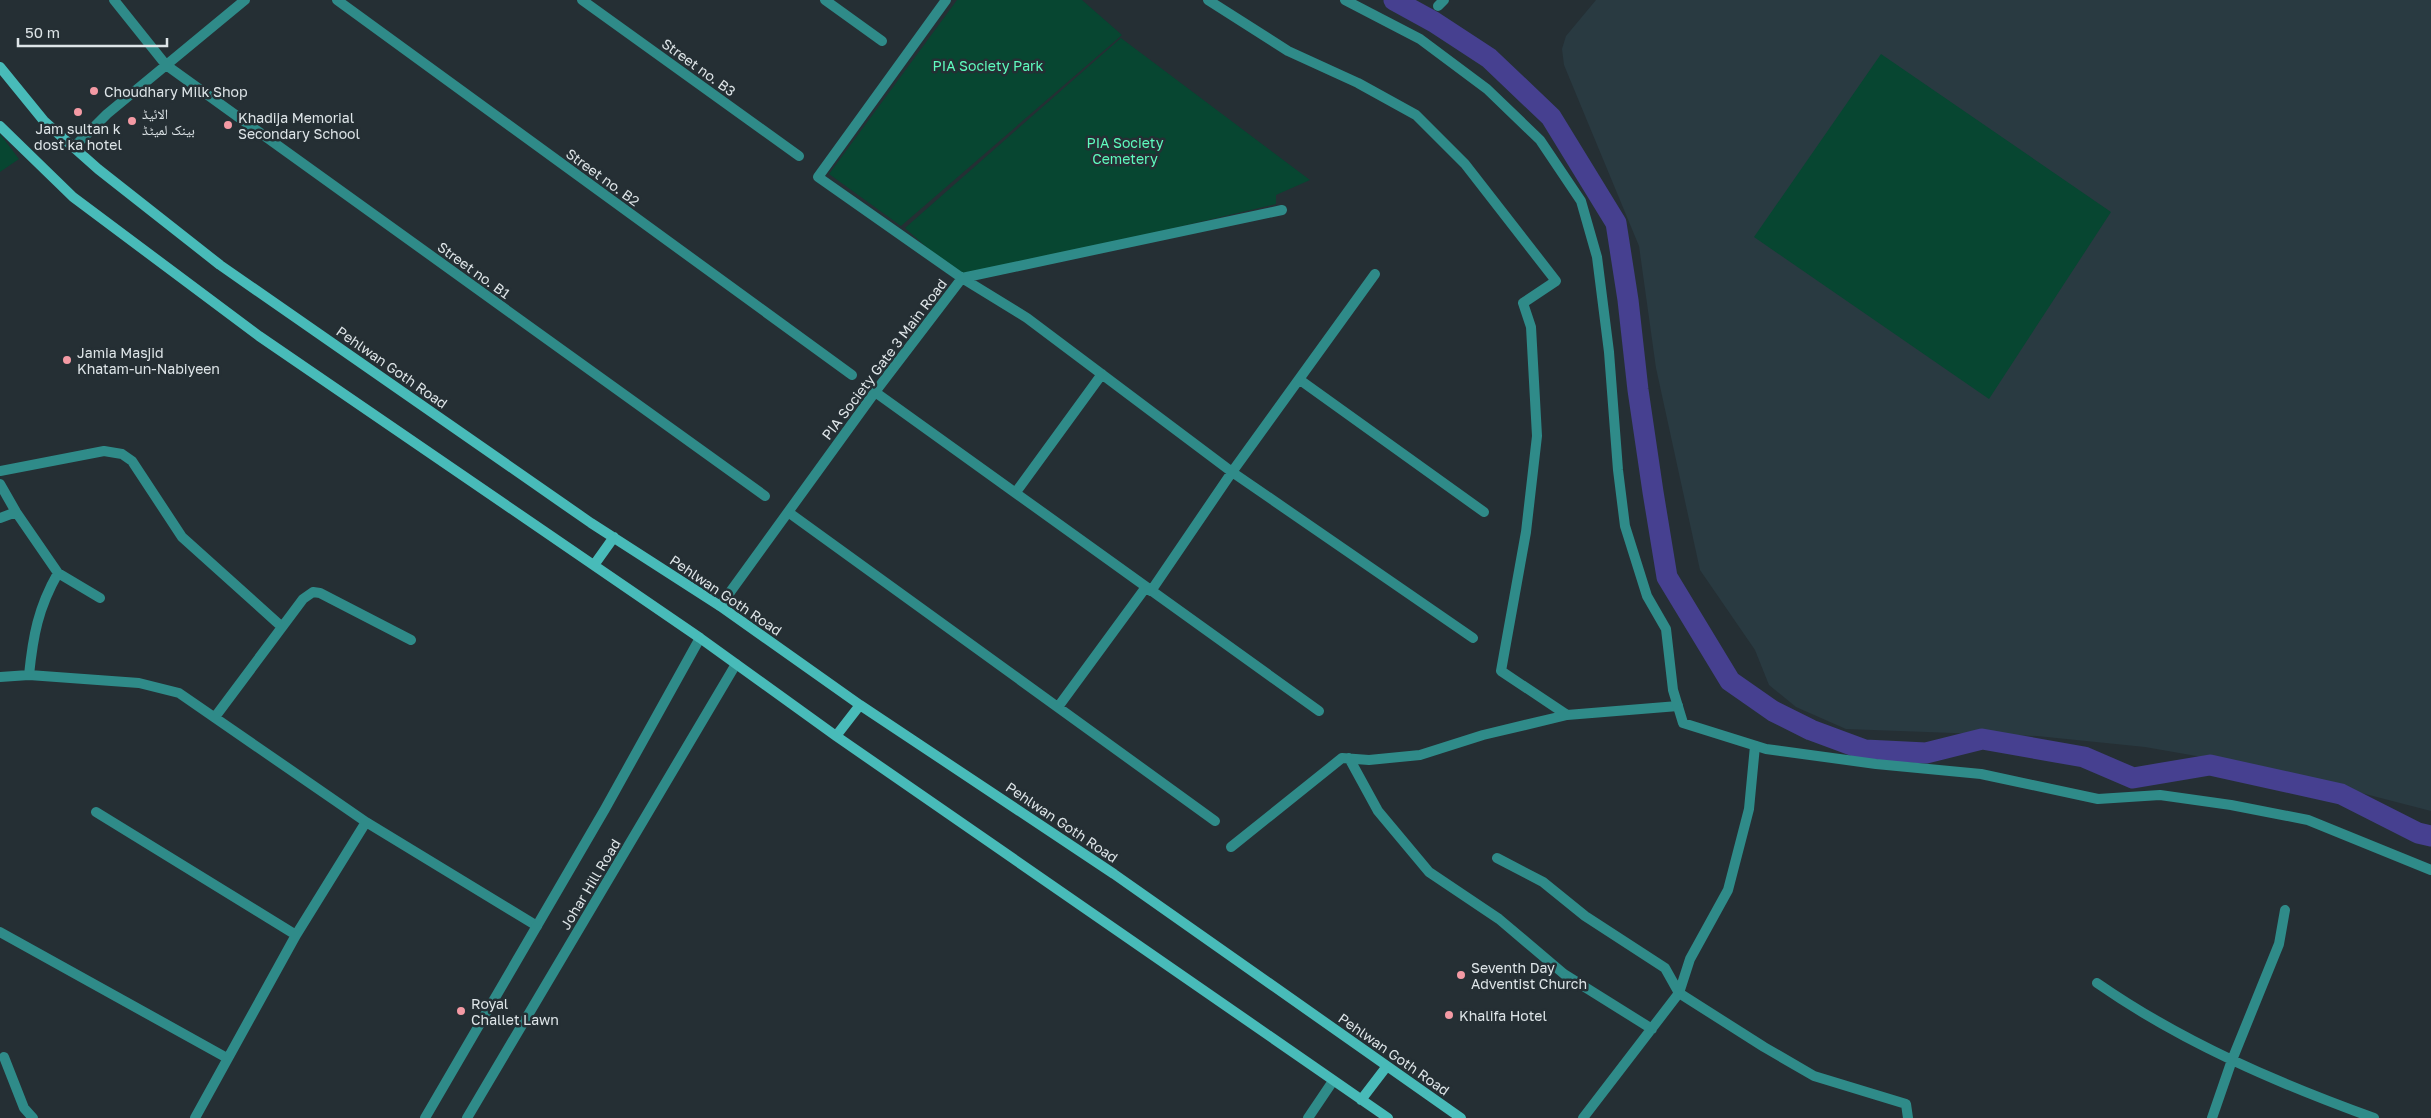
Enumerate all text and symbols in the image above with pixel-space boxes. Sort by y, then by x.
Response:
scale bar [18,15,166,47]
text: 50 m [25,23,60,41]
street label: Street no. B3 [659,35,739,99]
park label: PIA Society Park [933,57,1044,74]
place label: Choudhary Milk Shop [104,83,248,100]
marker: Choudhary Milk Shop [88,85,100,97]
place label: الائیڈ بینک لمیٹڈ [142,105,195,138]
marker: Jam sultan k dost ka hotel [72,106,84,118]
place label: Khadija Memorial Secondary School [238,109,360,142]
marker: الائیڈ بینک لمیٹڈ [126,115,138,127]
marker: Khadija Memorial Secondary School [222,119,234,131]
place label: Jam sultan k dost ka hotel [34,120,122,153]
park label: PIA Society Cemetery [1086,134,1164,167]
street label: Street no. B2 [563,145,643,209]
street label: Street no. B1 [434,238,514,302]
street label: PIA Society Gate 3 Main Road [818,275,950,443]
street label: Pehlwan Goth Road [333,322,451,412]
place label: Jamia Masjid Khatam-un-Nabiyeen [77,344,220,377]
marker: Jamia Masjid Khatam-un-Nabiyeen [61,354,73,366]
street label: Pehlwan Goth Road [667,551,785,639]
street label: Pehlwan Goth Road [1003,778,1121,866]
street label: Johar Hill Road [556,836,624,932]
place label: Seventh Day Adventist Church [1471,959,1587,992]
marker: Seventh Day Adventist Church [1455,969,1467,981]
place label: Royal Challet Lawn [471,995,559,1028]
marker: Royal Challet Lawn [455,1005,467,1017]
place label: Khalifa Hotel [1459,1007,1547,1024]
street label: Pehlwan Goth Road [1335,1009,1453,1099]
marker: Khalifa Hotel [1443,1009,1455,1021]

